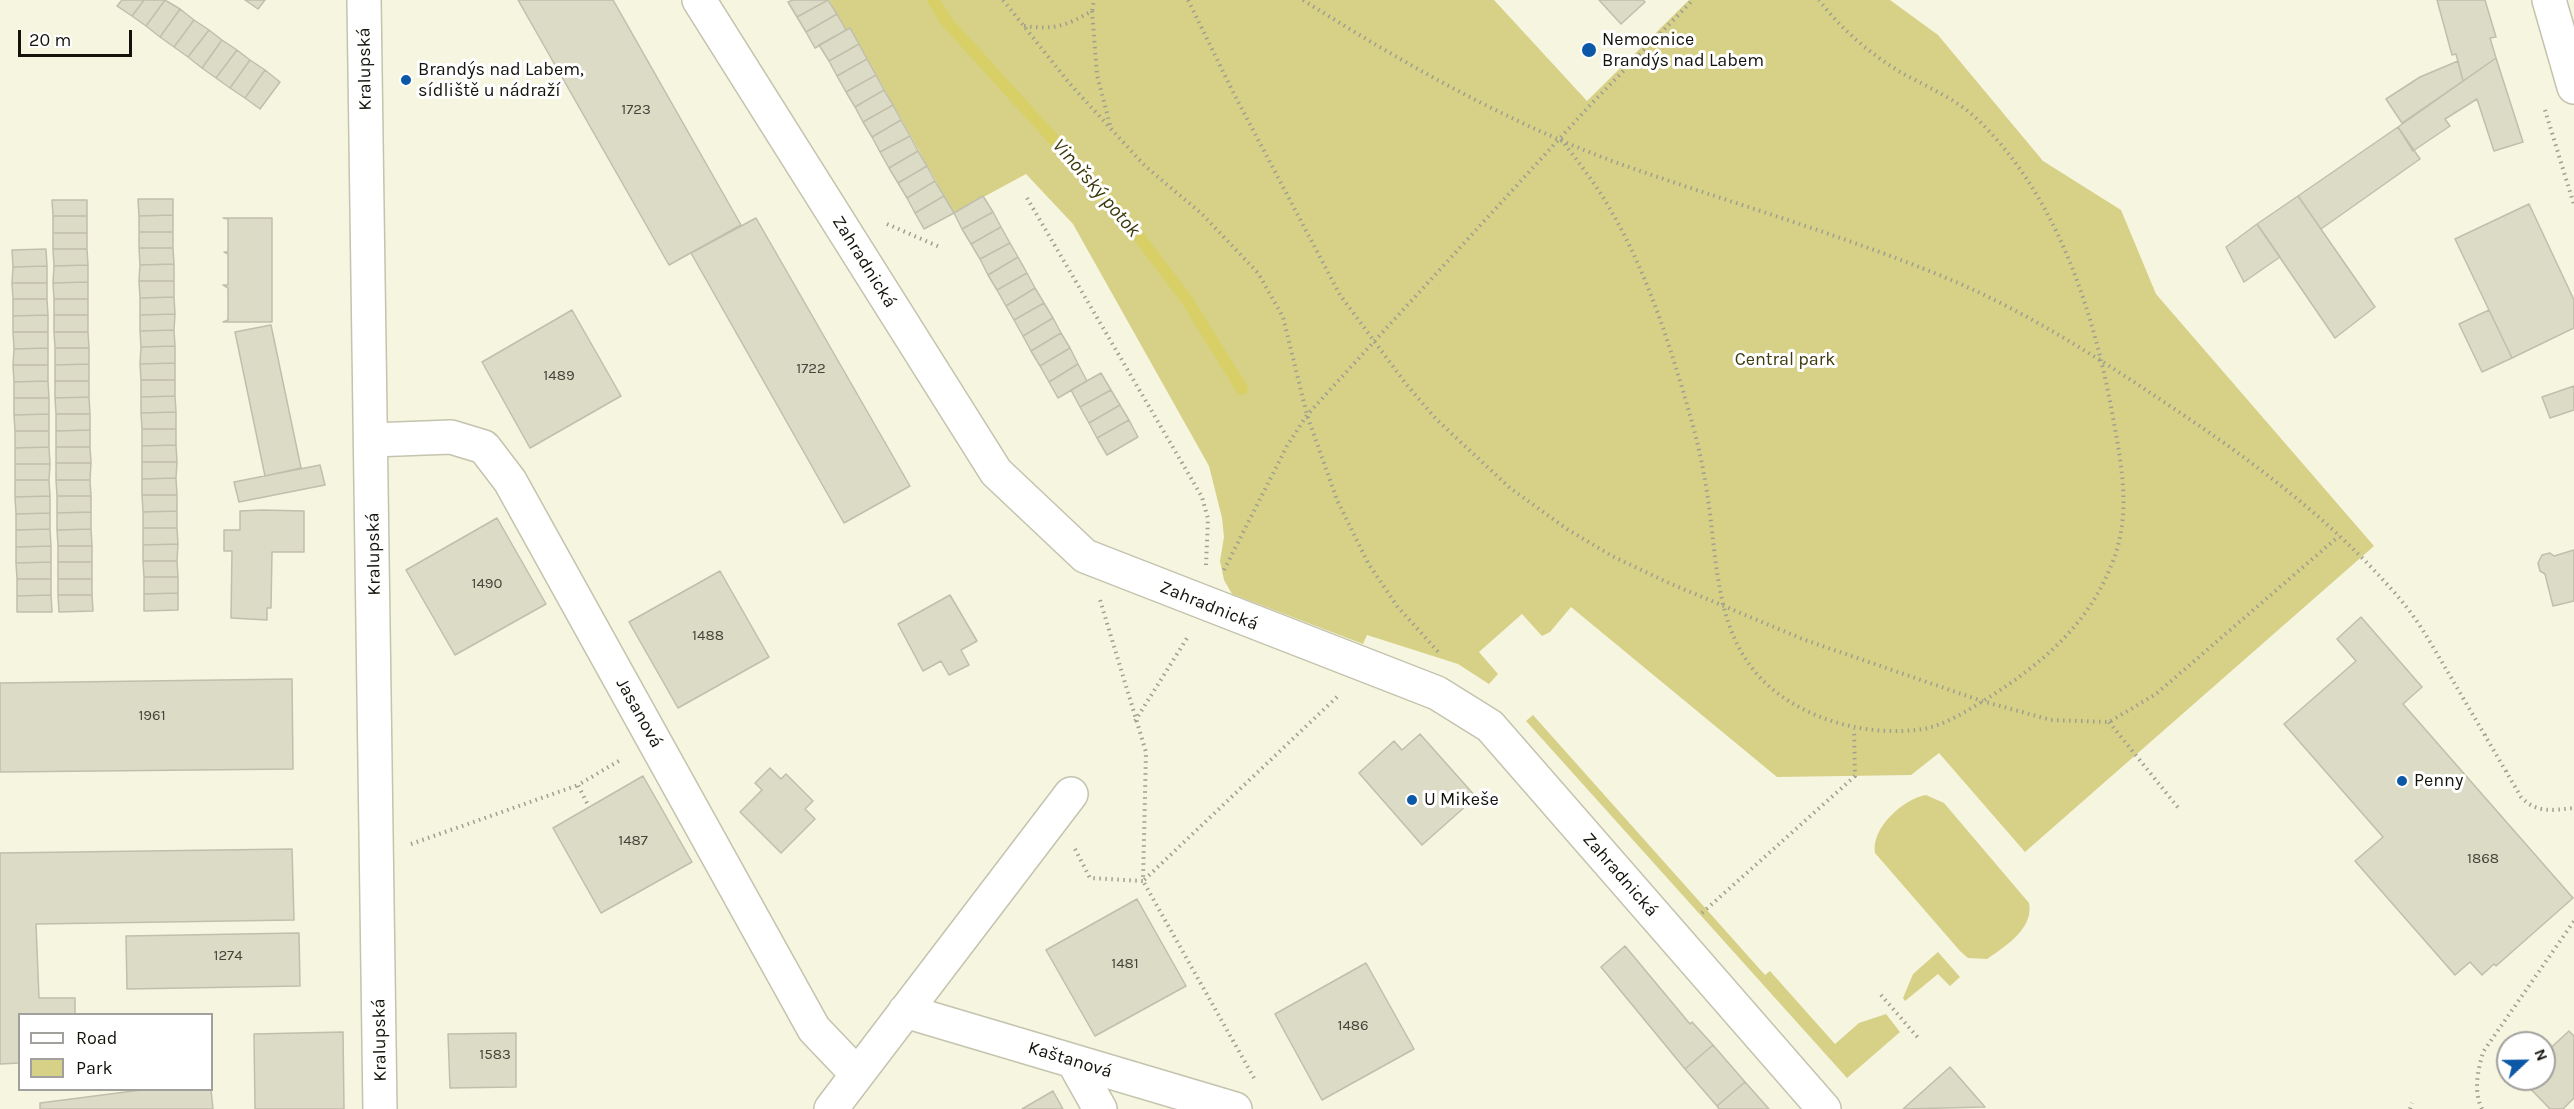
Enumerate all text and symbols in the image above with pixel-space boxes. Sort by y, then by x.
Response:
scale bar [21,18,135,56]
street label: Kralupská [353,27,377,111]
text: 20 m [29,29,71,51]
place label: Nemocnice Brandýs nad Labem [1602,29,1764,72]
marker: Nemocnice Brandýs nad Labem [1580,41,1598,59]
place label: Brandýs nad Labem, sídliště u nádraží [418,59,584,101]
marker: Brandýs nad Labem, sídliště u nádraží [399,73,413,87]
house number: 1723 [621,101,651,119]
water label: Vinořský potok [1047,134,1145,242]
street label: Zahradnická [827,212,901,312]
park label: Central park [1735,349,1835,371]
house number: 1722 [796,360,826,378]
house number: 1489 [543,367,575,385]
street label: Kralupská [362,512,386,596]
house number: 1490 [472,575,502,593]
street label: Zahradnická [1157,576,1261,636]
house number: 1488 [692,627,724,645]
street label: Jasanová [611,674,667,752]
house number: 1961 [138,707,166,725]
place label: Penny [2414,770,2463,792]
marker: Penny [2395,774,2409,788]
place label: U Mikeše [1424,789,1499,811]
marker: U Mikeše [1405,793,1419,807]
street label: Zahradnická [1578,829,1662,921]
house number: 1487 [618,832,648,850]
house number: 1868 [2467,850,2499,868]
house number: 1274 [213,947,243,965]
house number: 1481 [1111,955,1139,973]
street label: Kralupská [368,998,392,1082]
legend [18,1013,213,1091]
house number: 1486 [1337,1017,1369,1035]
text: Road [76,1027,117,1049]
north arrow [2496,1031,2556,1091]
street label: Kaštanová [1025,1037,1115,1083]
house number: 1583 [479,1046,511,1064]
text: N [2530,1046,2552,1064]
text: Park [76,1057,113,1079]

